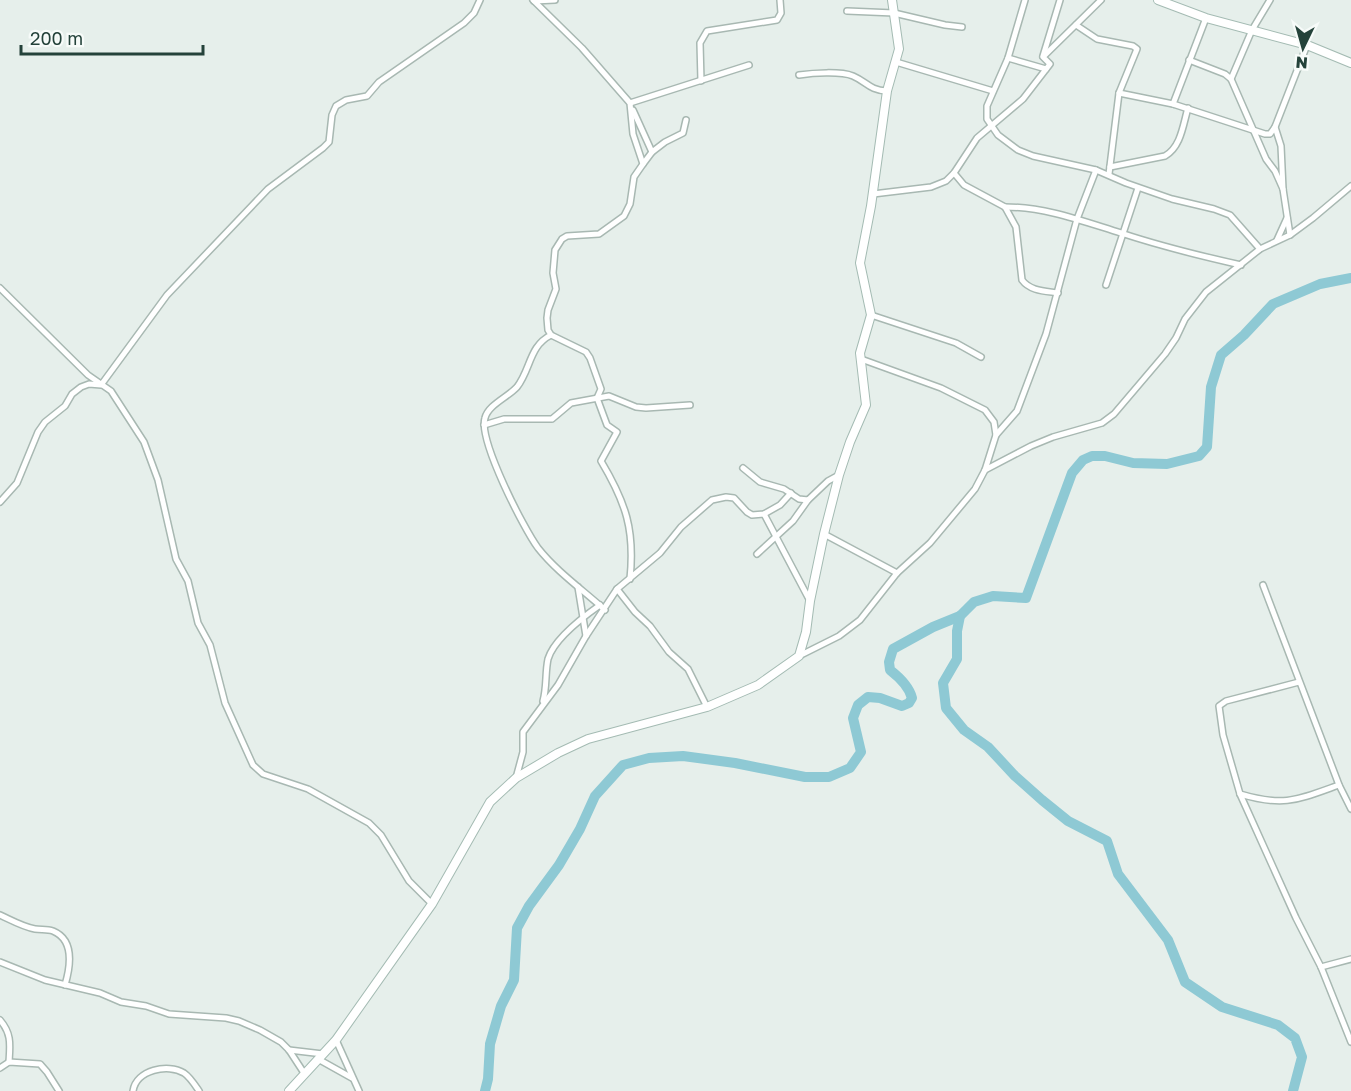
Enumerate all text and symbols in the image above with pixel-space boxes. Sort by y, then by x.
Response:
scale bar [21,18,202,56]
north arrow [1273,18,1333,78]
text: 200 m [30,27,83,49]
text: N [1295,52,1309,73]

